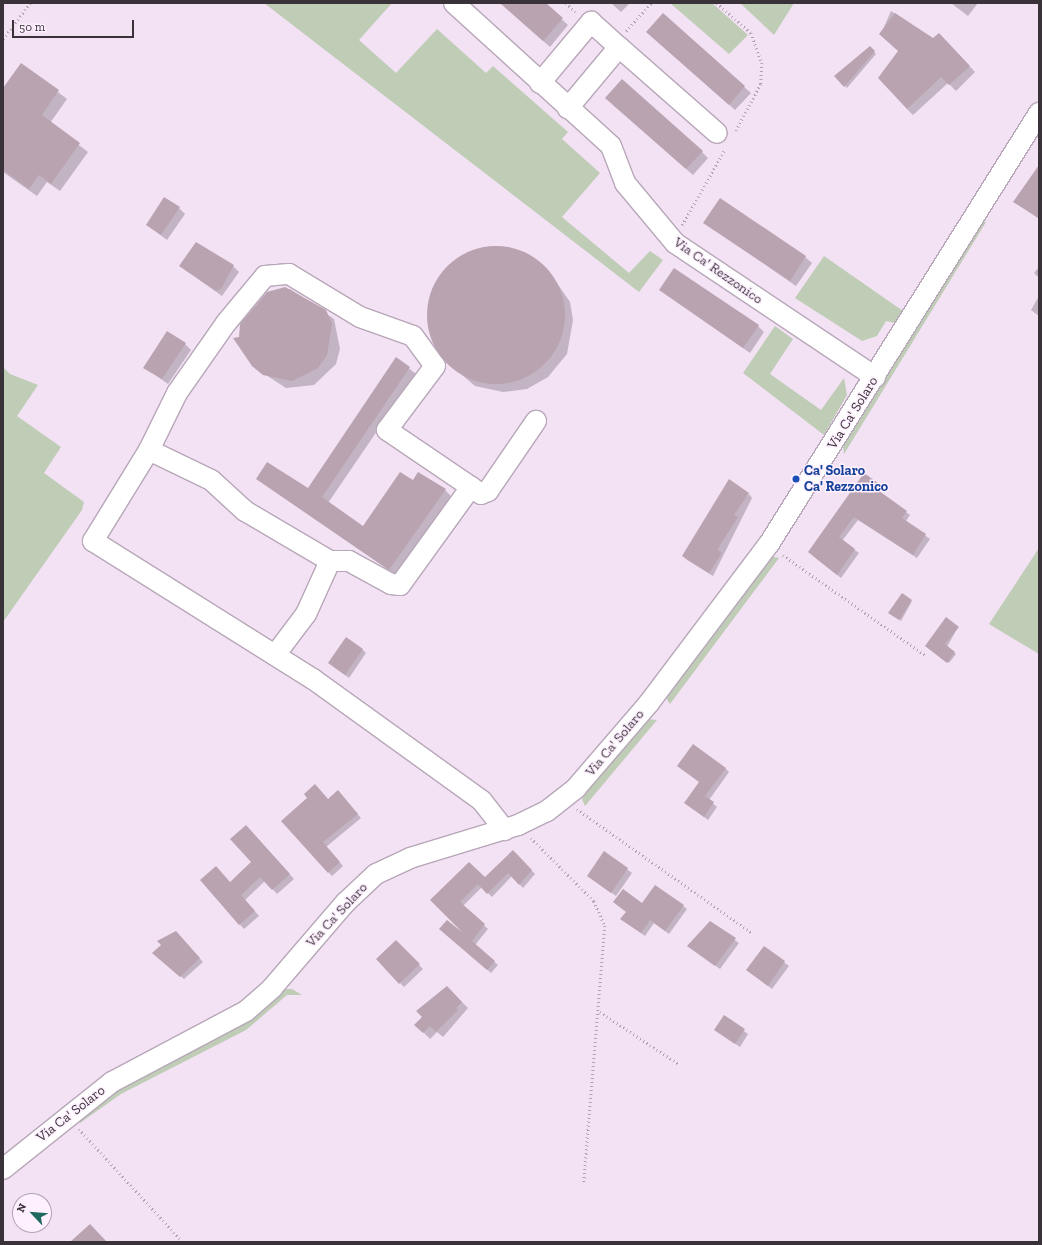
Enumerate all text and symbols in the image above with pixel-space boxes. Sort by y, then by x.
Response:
scale bar [14,12,136,38]
text: 50 m [19,20,45,34]
street label: Via Ca' Rezzonico [670,234,766,308]
street label: Via Ca' Solaro [824,374,882,452]
place label: Ca' Solaro Ca' Rezzonico [804,463,888,496]
marker: Ca' Solaro Ca' Rezzonico [791,474,801,484]
street label: Via Ca' Solaro [582,706,648,780]
street label: Via Ca' Solaro [303,879,371,951]
street label: Via Ca' Solaro [33,1082,109,1146]
north arrow [12,1193,52,1233]
text: N [14,1201,29,1215]

